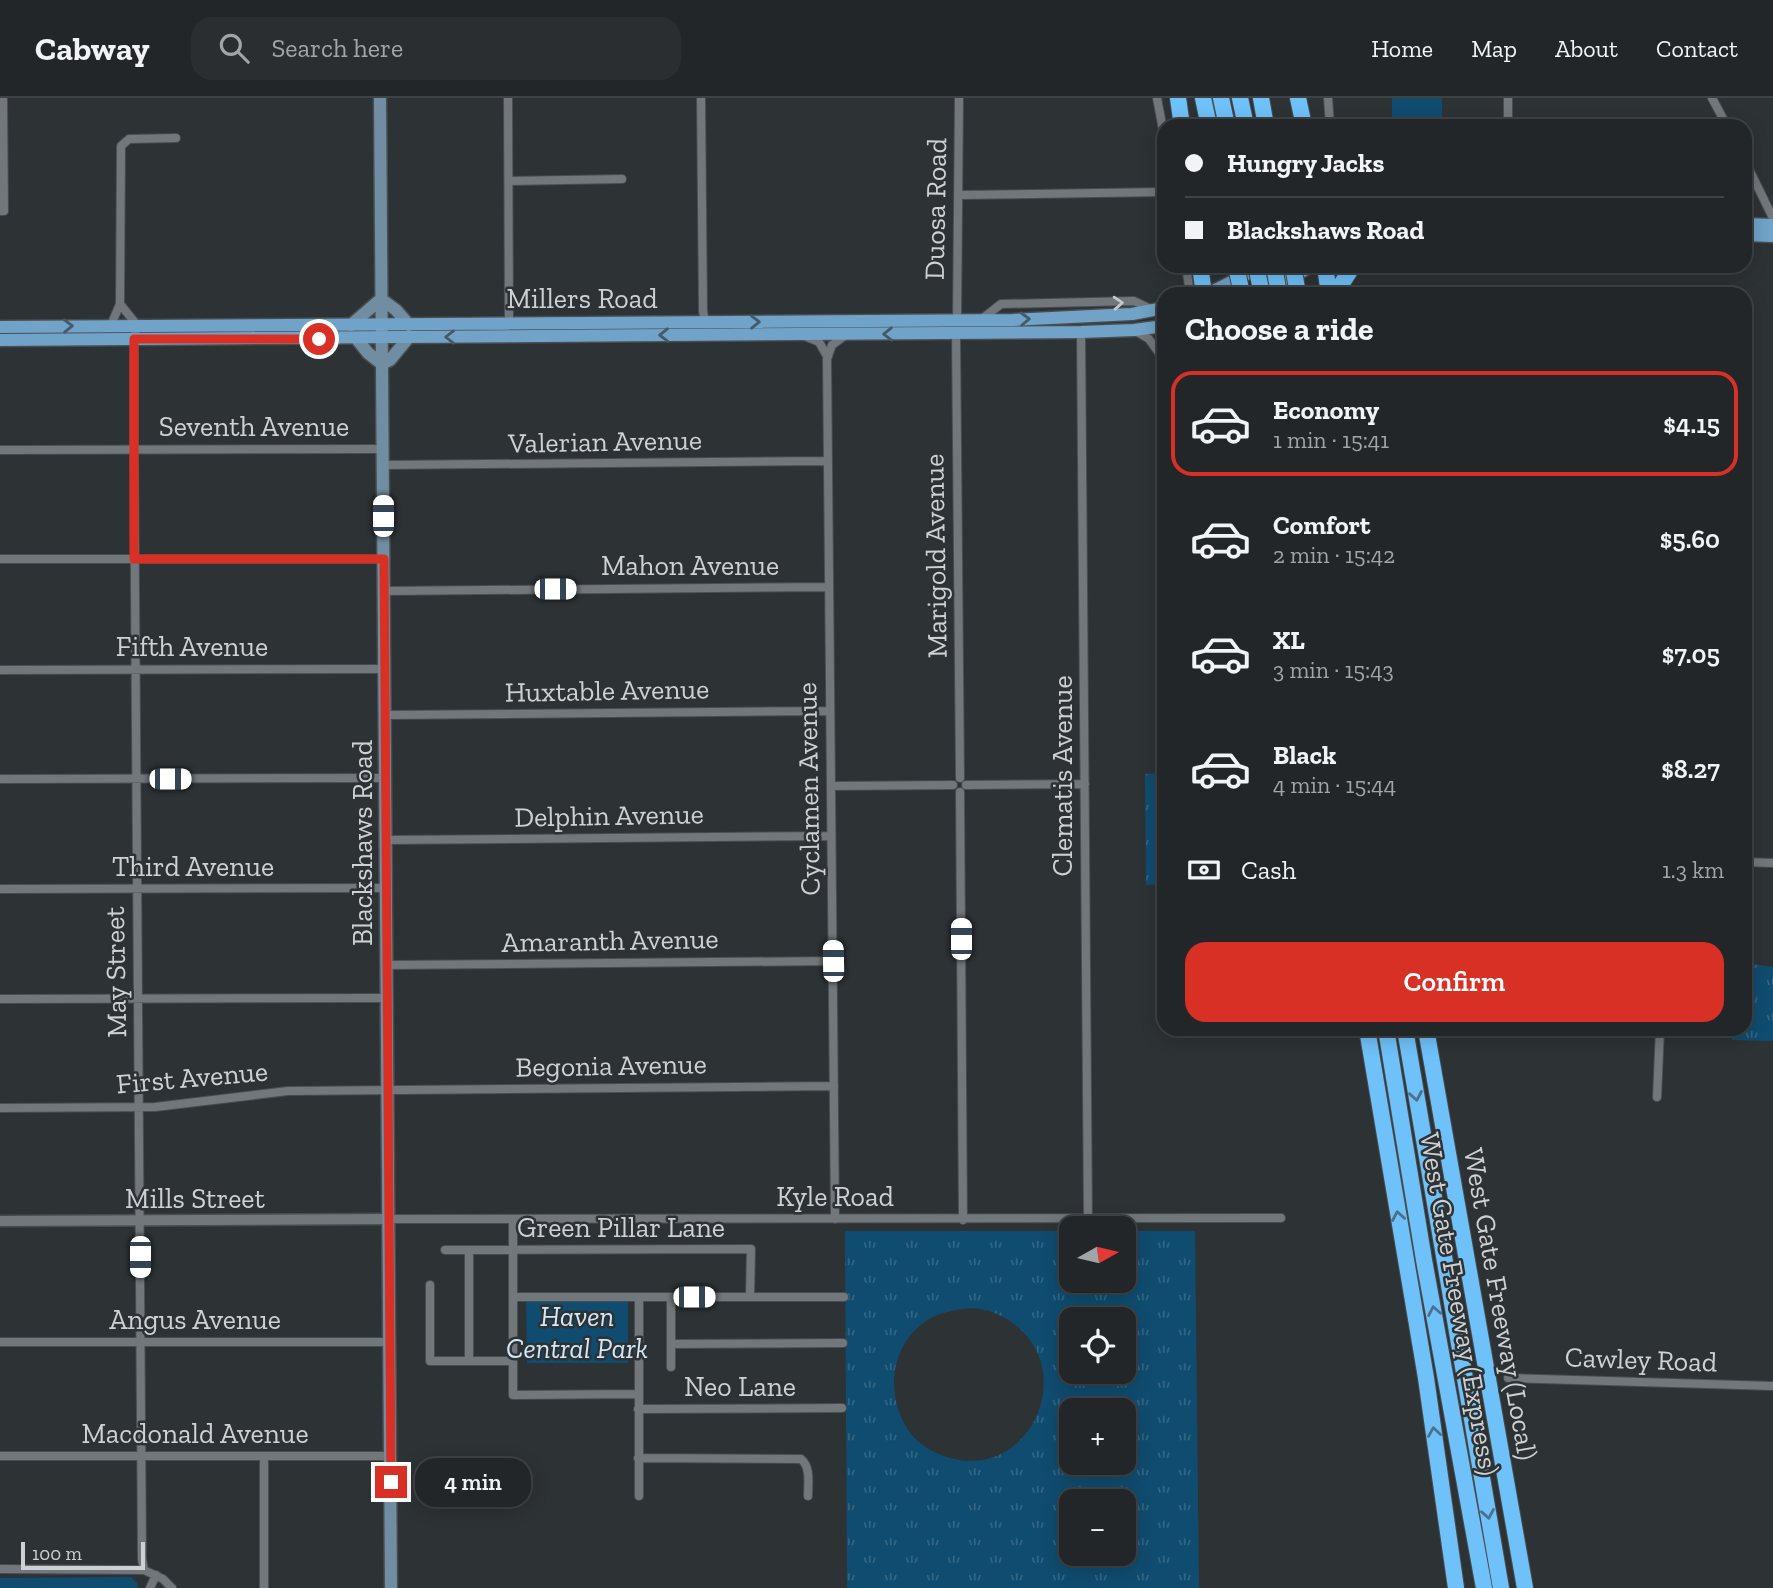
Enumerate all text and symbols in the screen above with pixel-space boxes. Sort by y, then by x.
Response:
search box [191,17,681,80]
text: Cabway [35,29,149,68]
icon: search [215,29,253,67]
text: Search here [271,32,403,64]
text: Home [1371,34,1433,63]
text: Map [1471,34,1517,63]
text: About [1555,34,1618,63]
text: Contact [1656,34,1738,63]
street label: Duosa Road [918,138,953,280]
text: Hungry Jacks [1227,147,1384,179]
text: Blackshaws Road [1227,214,1424,246]
street label: Millers Road [506,282,658,315]
one-way arrow [1113,295,1124,310]
text: Choose a ride [1185,310,1373,348]
one-way arrow [1020,312,1031,327]
one-way arrow [750,314,760,330]
one-way arrow [63,318,74,334]
route start [303,323,335,355]
one-way arrow [882,326,892,342]
one-way arrow [658,327,668,343]
one-way arrow [445,329,455,345]
icon: car [1189,392,1252,455]
text: Economy [1273,394,1379,426]
text: $4.15 [1663,408,1720,440]
street label: Seventh Avenue [159,410,349,443]
street label: Valerian Avenue [507,423,702,460]
text: 1 min · 15:41 [1273,426,1389,454]
street label: Marigold Avenue [917,454,954,658]
car [373,495,394,537]
icon: car [1189,507,1252,570]
text: Comfort [1273,509,1370,541]
text: $5.60 [1660,523,1720,555]
text: 2 min · 15:42 [1273,541,1395,569]
street label: Mahon Avenue [601,549,779,582]
car [535,579,577,600]
icon: car [1189,622,1252,685]
text: XL [1273,624,1305,656]
street label: Fifth Avenue [116,630,268,663]
text: $7.05 [1662,638,1720,670]
text: 3 min · 15:43 [1273,656,1394,684]
street label: Huxtable Avenue [505,672,709,709]
street label: Clematis Avenue [1046,675,1079,877]
street label: Cyclamen Avenue [790,682,827,896]
icon: car [1189,737,1252,800]
text: Black [1273,739,1336,771]
street label: Blackshaws Road [346,740,379,946]
text: $8.27 [1661,753,1720,785]
car [150,769,192,790]
text: 4 min · 15:44 [1273,771,1396,799]
street label: Delphin Avenue [514,797,704,834]
street label: Third Avenue [112,850,274,883]
icon: cash [1185,851,1223,889]
text: Cash [1241,854,1296,886]
text: 1.3 km [1662,856,1724,884]
street label: May Street [98,906,133,1038]
car [951,918,972,960]
street label: Amaranth Avenue [501,922,719,959]
car [823,940,844,982]
button: Confirm [1185,942,1724,1022]
street label: Begonia Avenue [515,1047,707,1084]
street label: First Avenue [115,1054,269,1101]
one-way arrow [1408,1090,1423,1102]
street label: West Gate Freeway (Express) [1413,1130,1506,1478]
street label: West Gate Freeway (Local) [1457,1146,1544,1463]
street label: Kyle Road [776,1180,894,1213]
street label: Mills Street [125,1182,266,1215]
one-way arrow [1391,1210,1406,1221]
street label: Green Pillar Lane [517,1211,725,1244]
north arrow [1059,1216,1136,1293]
map controls [1059,1216,1136,1566]
car [130,1236,151,1278]
car [674,1287,716,1308]
park label: Haven Central Park [506,1300,648,1365]
street label: Angus Avenue [109,1303,281,1336]
one-way arrow [1427,1305,1442,1317]
button: locate [1059,1307,1136,1384]
street label: Cawley Road [1564,1340,1718,1379]
street label: Neo Lane [684,1370,796,1403]
button: + [1059,1398,1136,1475]
street label: Macdonald Avenue [81,1417,309,1450]
one-way arrow [1427,1426,1442,1438]
callout: 4 min [416,1458,531,1506]
route end [375,1466,407,1498]
text: 4 min [444,1468,502,1496]
button: − [1059,1489,1136,1566]
one-way arrow [1480,1508,1495,1520]
scale bar [21,1539,145,1571]
text: 100 m [32,1542,82,1565]

